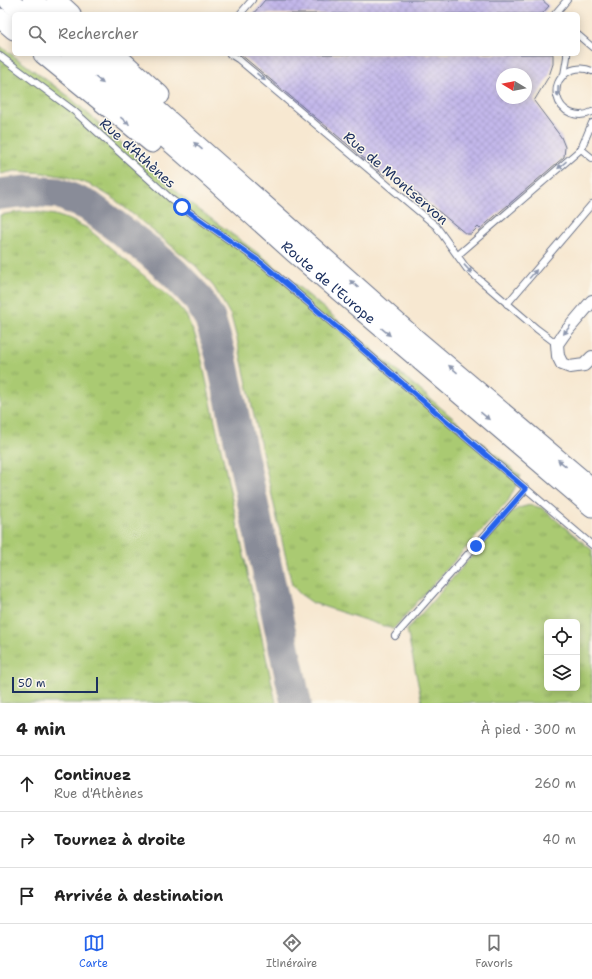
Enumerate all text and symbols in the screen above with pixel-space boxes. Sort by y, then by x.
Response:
search box [12,12,580,56]
icon: search [26,23,48,45]
text: Rechercher [58,24,139,44]
north arrow [496,68,532,104]
one-way arrow [255,73,266,82]
one-way arrow [94,75,104,84]
one-way arrow [555,85,561,98]
street label: Rue d'Athènes [96,114,180,192]
one-way arrow [120,116,130,125]
street label: Rue de Montservon [340,128,452,229]
one-way arrow [193,141,203,151]
one-way arrow [557,161,567,170]
route start [173,198,191,216]
street label: Route de l'Europe [278,237,380,328]
one-way arrow [464,264,473,274]
one-way arrow [528,269,537,279]
one-way arrow [349,279,359,289]
one-way arrow [562,325,571,336]
one-way arrow [381,328,392,337]
one-way arrow [447,365,458,374]
one-way arrow [480,412,491,421]
one-way arrow [557,458,568,467]
route end [467,537,485,555]
map controls [544,619,580,691]
button: locate [544,619,580,655]
button: layers [544,655,580,691]
scale bar [12,675,98,694]
text: 50 m [18,676,46,691]
text: 4 min [16,718,66,740]
text: À pied · 300 m [481,721,576,738]
text: Continuez [54,765,131,785]
icon: ahead [16,773,38,795]
text: 260 m [534,775,576,792]
text: Rue d'Athènes [54,785,143,802]
icon: right [16,829,38,851]
text: Tournez à droite [54,830,186,850]
text: 40 m [542,831,576,848]
icon: arrive [16,885,38,907]
text: Arrivée à destination [54,886,223,906]
tab: Carte [79,932,108,971]
tab: Itinéraire [266,932,317,971]
tab: Favoris [475,932,513,971]

